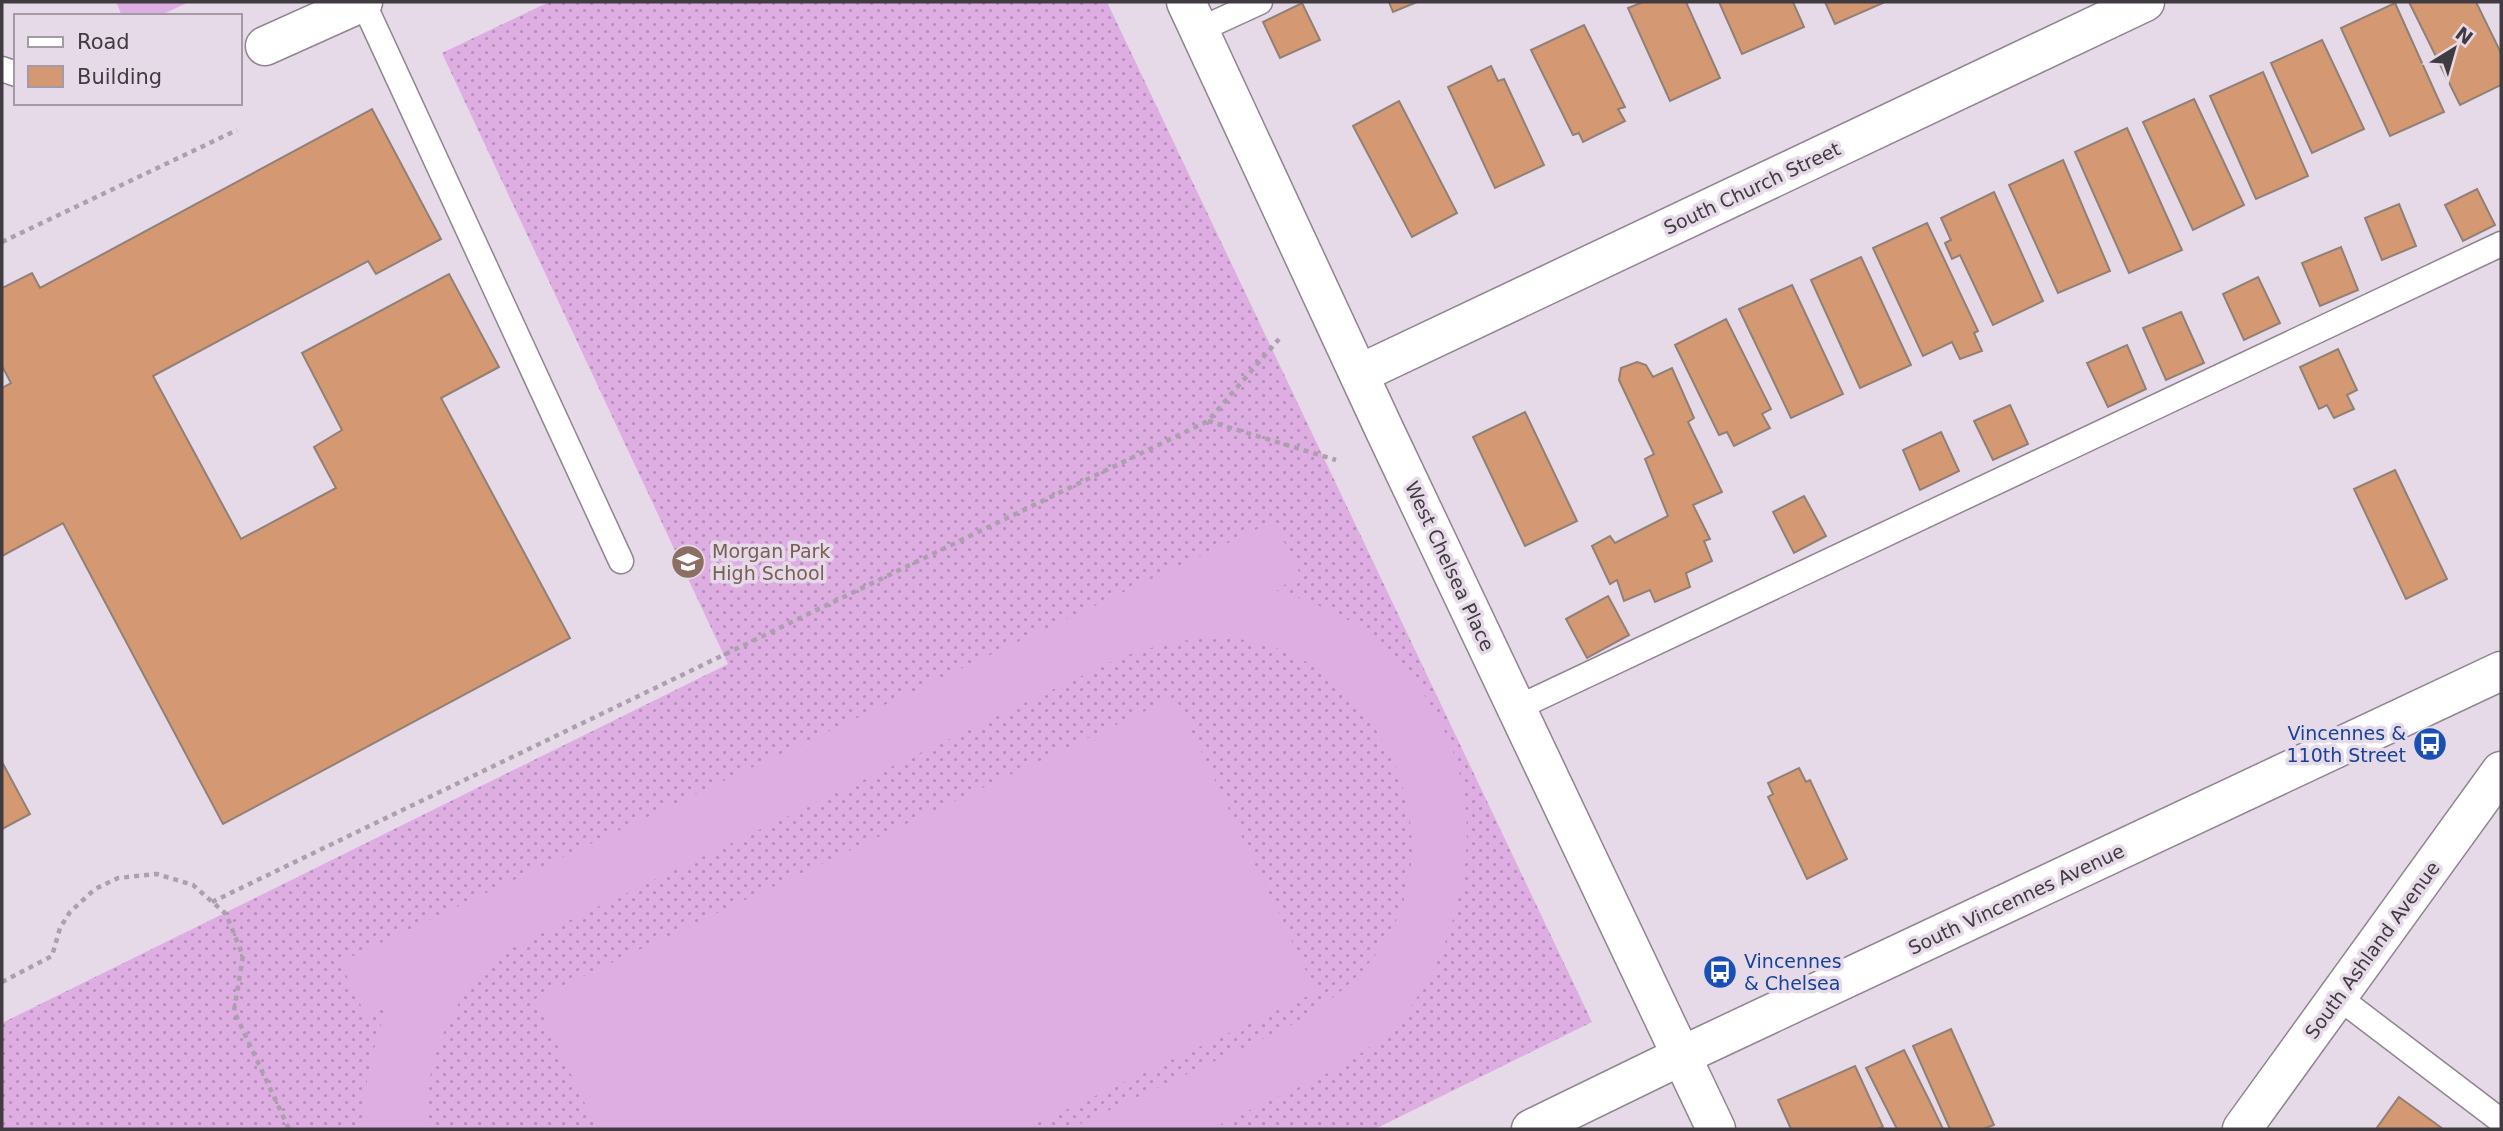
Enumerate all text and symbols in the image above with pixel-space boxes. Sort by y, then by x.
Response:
legend [14,14,242,105]
north arrow [2419,14,2489,84]
text: N [2451,22,2477,49]
text: Road [77,30,130,54]
text: Building [77,65,162,89]
street label: South Church Street [1660,137,1844,239]
street label: West Chelsea Place [1401,478,1499,654]
place label: Morgan Park High School [712,540,830,584]
school or university icon: Morgan Park High School [669,543,707,581]
place label: Vincennes & 110th Street [2286,722,2406,766]
bus stop icon: Vincennes & 110th Street [2411,725,2449,763]
street label: South Vincennes Avenue [1905,839,2127,959]
street label: South Ashland Avenue [2300,857,2444,1043]
place label: Vincennes & Chelsea [1744,950,1842,994]
bus stop icon: Vincennes & Chelsea [1701,953,1739,991]

